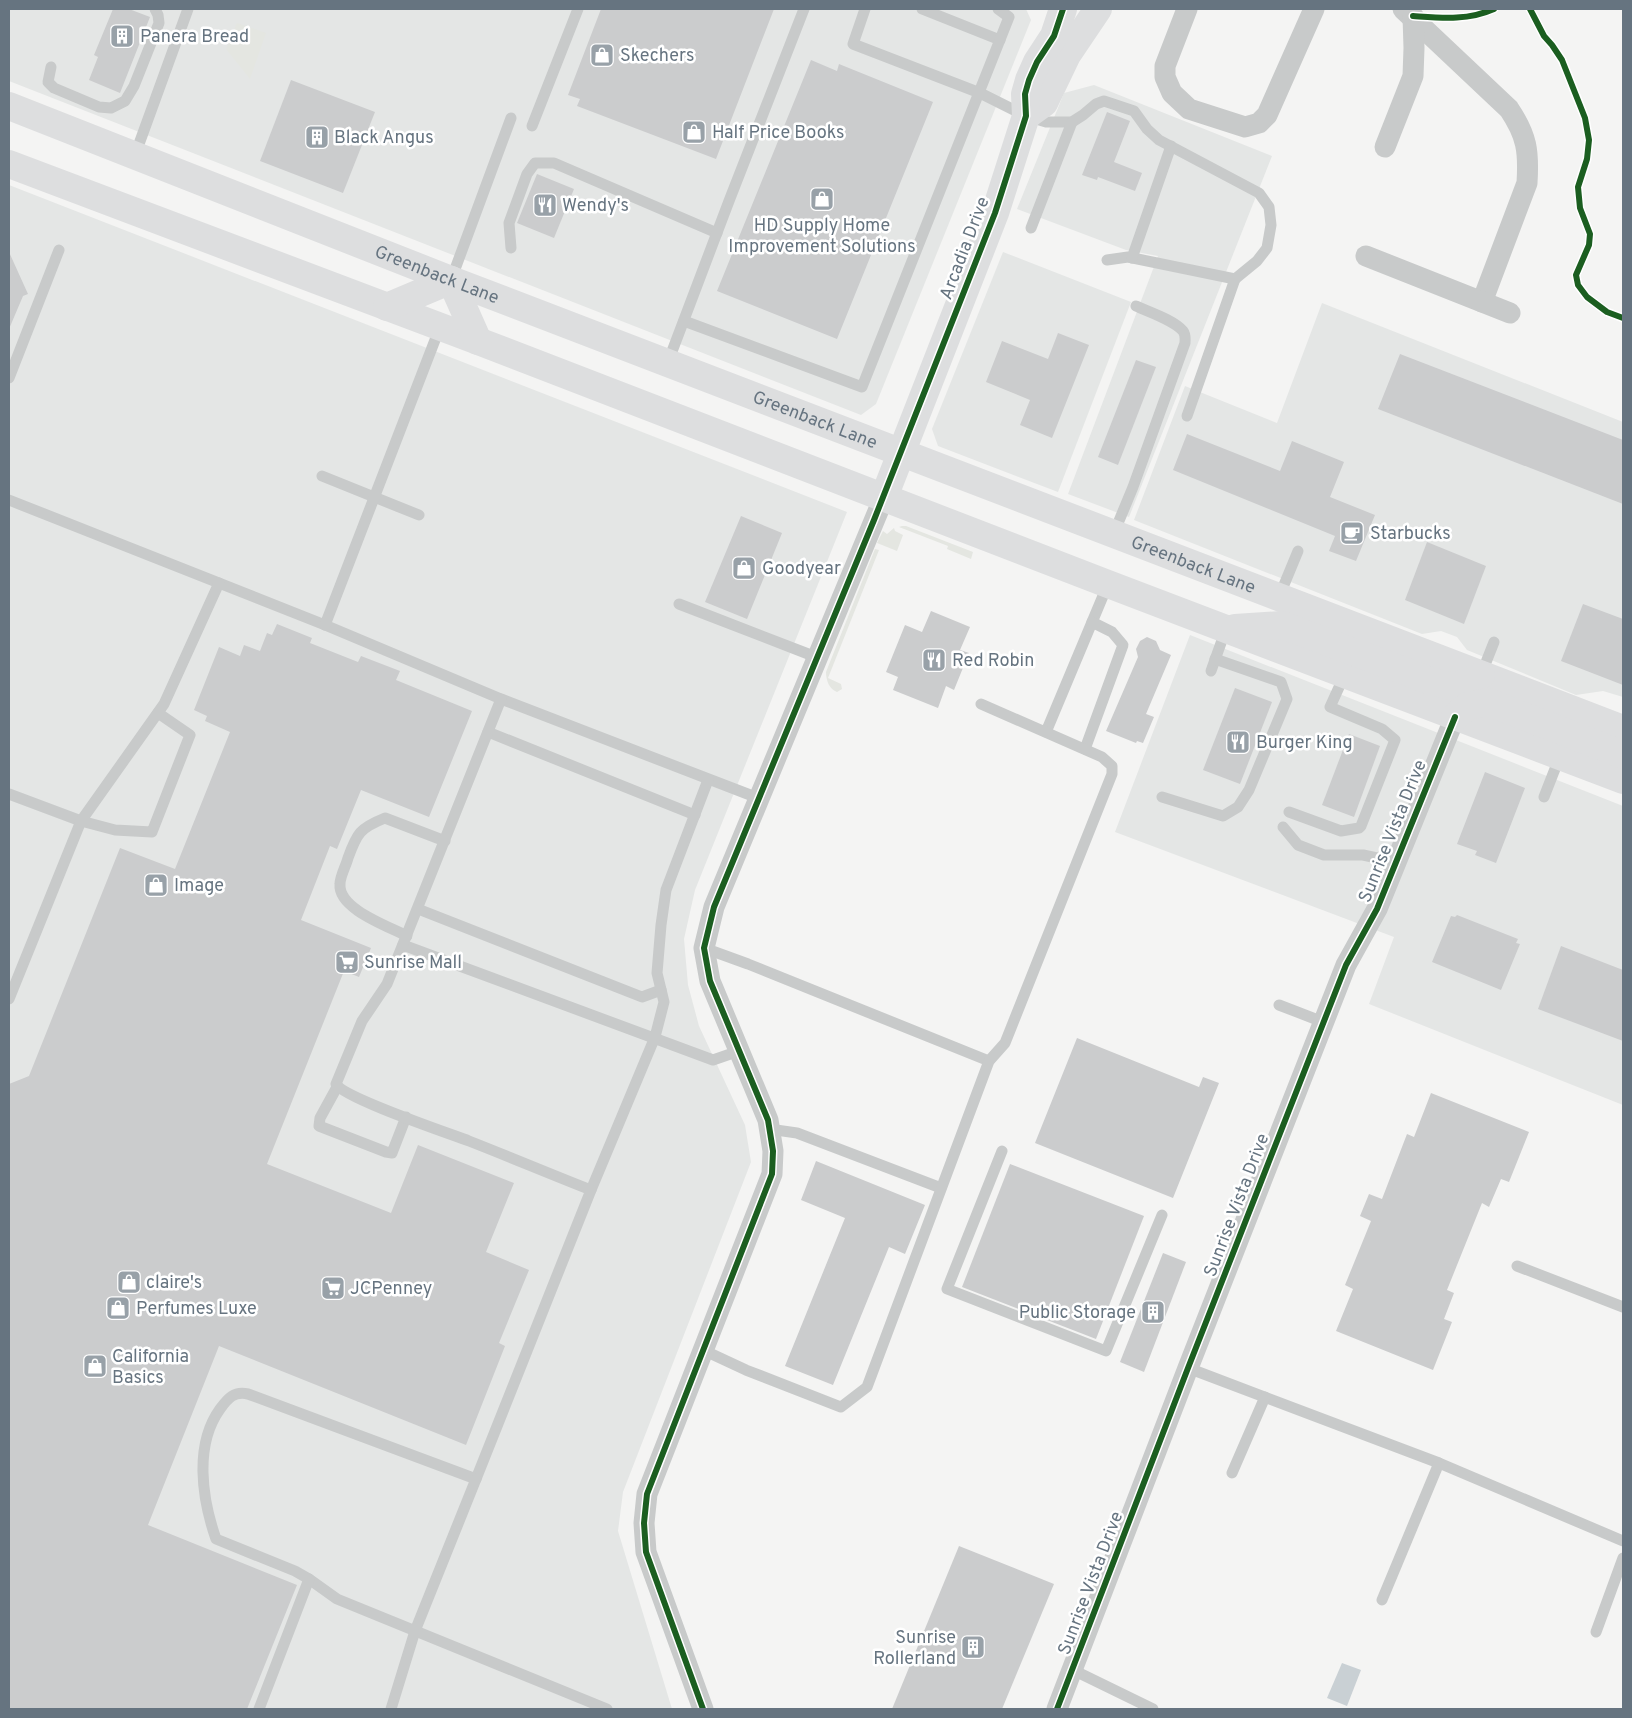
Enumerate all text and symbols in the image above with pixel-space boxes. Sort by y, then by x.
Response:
building icon: Panera Bread [109,23,135,49]
place label: Panera Bread [140,26,249,49]
shop icon: Skechers [589,42,615,68]
place label: Skechers [620,45,694,68]
shop icon: Half Price Books [681,119,707,145]
place label: Half Price Books [712,122,844,145]
building icon: Black Angus [304,124,330,150]
place label: Black Angus [334,127,434,150]
shop icon: HD Supply Home Improvement Solutions [809,186,835,212]
restaurant icon: Wendy's [532,192,558,218]
street label: Arcadia Drive [935,194,996,303]
place label: Wendy's [562,195,629,218]
place label: HD Supply Home Improvement Solutions [728,215,916,259]
street label: Greenback Lane [371,241,502,310]
street label: Greenback Lane [749,387,880,455]
cafe icon: Starbucks [1339,520,1365,546]
place label: Starbucks [1370,523,1451,546]
street label: Greenback Lane [1127,531,1258,600]
shop icon: Goodyear [731,555,757,581]
place label: Goodyear [762,558,841,581]
restaurant icon: Red Robin [921,647,947,673]
place label: Red Robin [952,650,1034,673]
restaurant icon: Burger King [1225,729,1251,755]
place label: Burger King [1256,732,1353,755]
street label: Sunrise Vista Drive [1354,757,1433,906]
shop icon: Image [143,872,169,898]
place label: Image [174,875,224,898]
supermarket icon: Sunrise Mall [334,949,360,975]
place label: Sunrise Mall [364,952,462,975]
street label: Sunrise Vista Drive [1199,1131,1275,1281]
shop icon: claire's [116,1269,142,1295]
place label: claire's [146,1272,202,1295]
supermarket icon: JCPenney [320,1275,346,1301]
place label: JCPenney [350,1278,432,1301]
shop icon: Perfumes Luxe [105,1295,131,1321]
place label: Perfumes Luxe [136,1298,257,1321]
building icon: Public Storage [1140,1299,1166,1325]
place label: Public Storage [1019,1302,1136,1325]
place label: California Basics [112,1346,189,1390]
shop icon: California Basics [82,1353,108,1379]
street label: Sunrise Vista Drive [1053,1509,1129,1659]
place label: Sunrise Rollerland [873,1627,956,1671]
building icon: Sunrise Rollerland [960,1634,986,1660]

